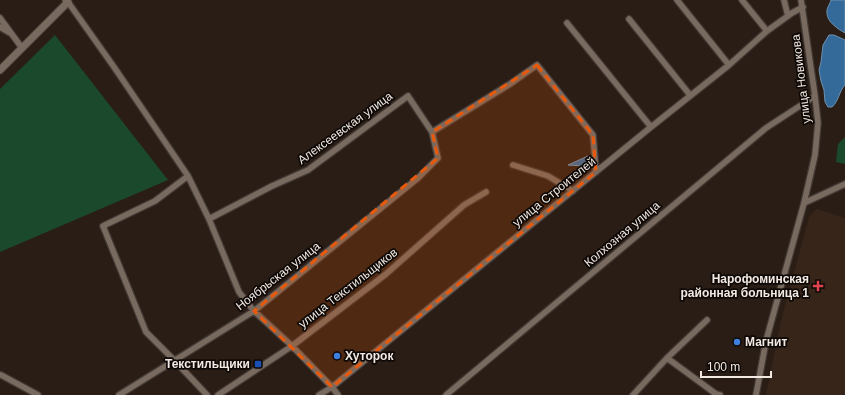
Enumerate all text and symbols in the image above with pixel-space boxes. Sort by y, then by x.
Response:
street label: улица Новикова [789,33,813,124]
street label: Алексеевская улица [295,89,395,167]
street label: улица Строителей [510,154,598,230]
street label: Колхозная улица [581,198,663,270]
street label: Ноябрьская улица [233,239,323,313]
street label: улица Текстильщиков [296,245,400,331]
place label: Нарофоминская районная больница 1 [681,272,809,300]
marker: Нарофоминская районная больница 1 [812,280,824,292]
place label: Магнит [745,335,787,349]
marker: Магнит [732,337,742,347]
place label: Хуторок [345,349,394,363]
marker: Хуторок [332,351,342,361]
scale bar [701,353,771,379]
place label: Текстильщики [165,357,250,371]
marker: Текстильщики [253,359,263,369]
text: 100 m [707,360,740,374]

